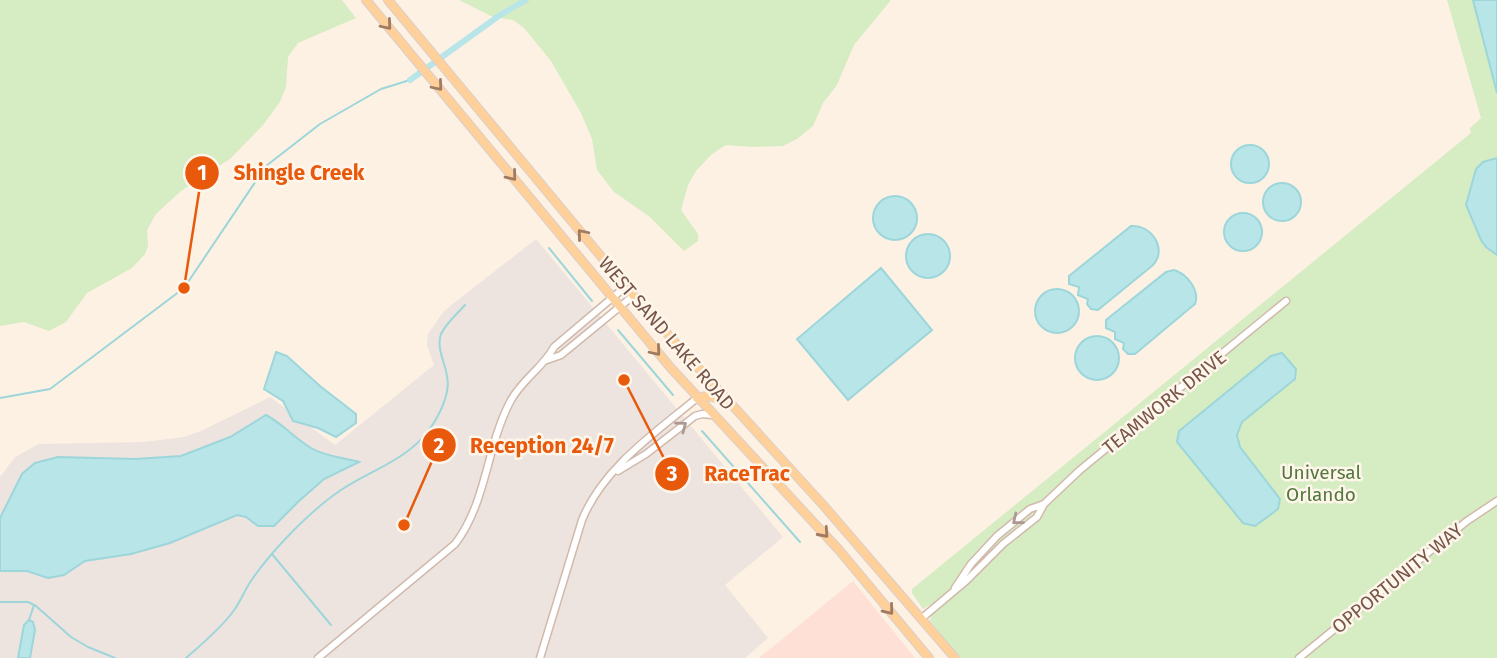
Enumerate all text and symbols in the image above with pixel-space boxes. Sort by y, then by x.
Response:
one-way arrow [379,17,392,29]
one-way arrow [430,79,443,91]
callout: Shingle Creek [184,152,378,194]
text: 1 [197,160,207,186]
text: Shingle Creek [234,160,365,186]
one-way arrow [503,168,516,180]
one-way arrow [578,230,590,243]
street label: WEST SAND LAKE ROAD [594,252,740,415]
one-way arrow [648,342,660,355]
street label: TEAMWORK DRIVE [1098,346,1231,459]
one-way arrow [674,422,687,434]
callout: Reception 24/7 [421,424,628,466]
text: 2 [434,433,445,459]
text: Reception 24/7 [470,433,614,459]
callout: RaceTrac [655,453,803,495]
text: 3 [666,461,678,487]
text: RaceTrac [704,461,790,487]
park label: Universal Orlando [1281,461,1361,506]
one-way arrow [1012,511,1024,524]
street label: OPPORTUNITY WAY [1327,518,1468,638]
one-way arrow [815,525,828,538]
one-way arrow [881,602,894,614]

